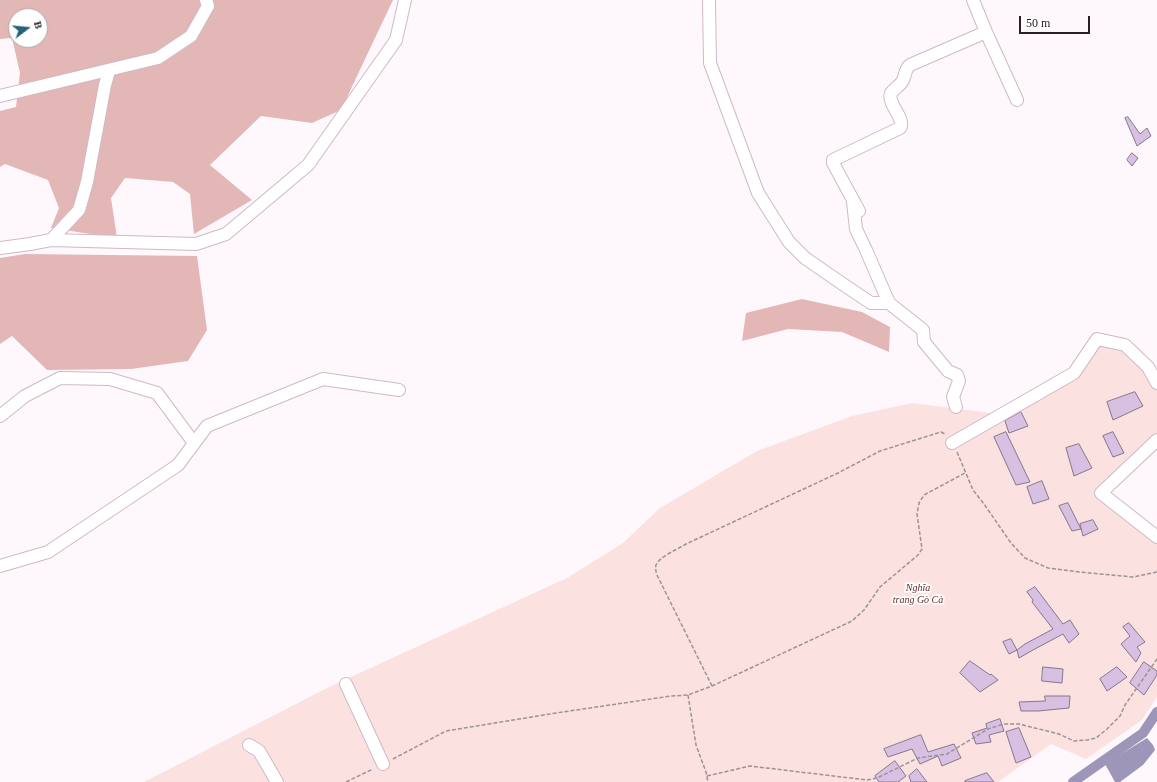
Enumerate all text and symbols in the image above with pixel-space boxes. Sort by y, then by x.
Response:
north arrow [8,8,48,48]
scale bar [1021,8,1092,34]
text: 50 m [1026,16,1050,30]
text: B [32,20,45,30]
park label: Nghĩa trang Gò Cà [893,582,943,606]

